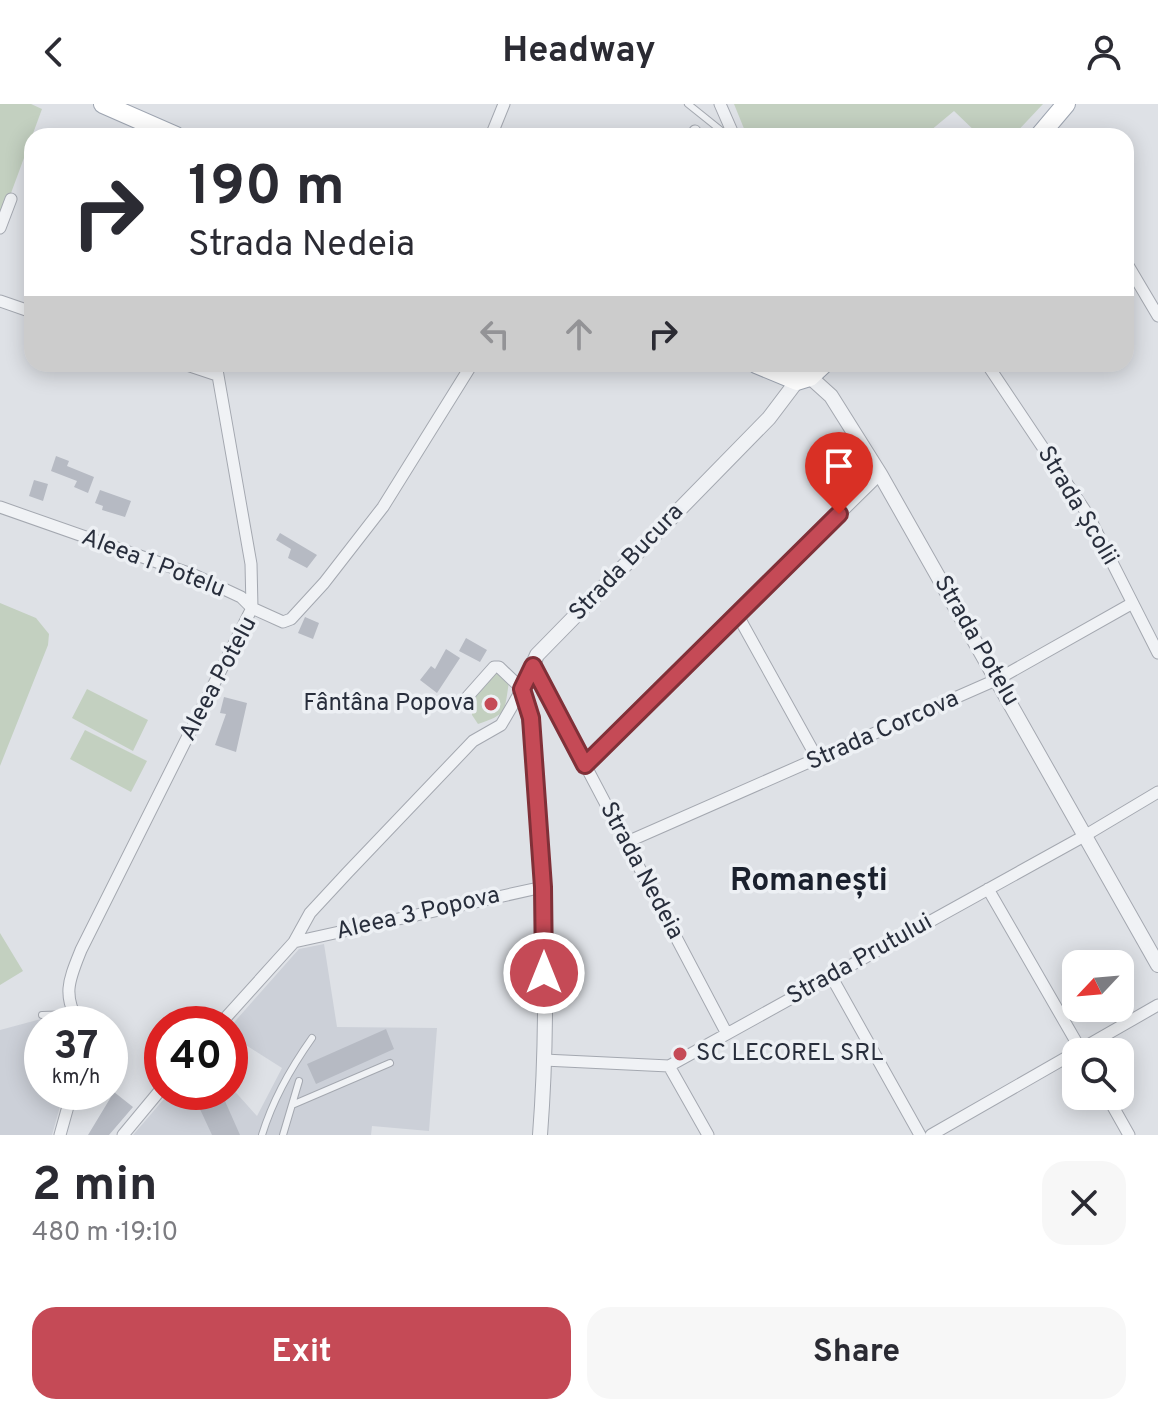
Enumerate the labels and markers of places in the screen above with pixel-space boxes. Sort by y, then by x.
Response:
pin [805,432,873,514]
place label: Fântâna Popova [303,689,475,719]
marker: Fântâna Popova [482,695,500,713]
place label: SC LECOREL SRL [696,1039,884,1069]
marker: SC LECOREL SRL [671,1045,689,1063]

